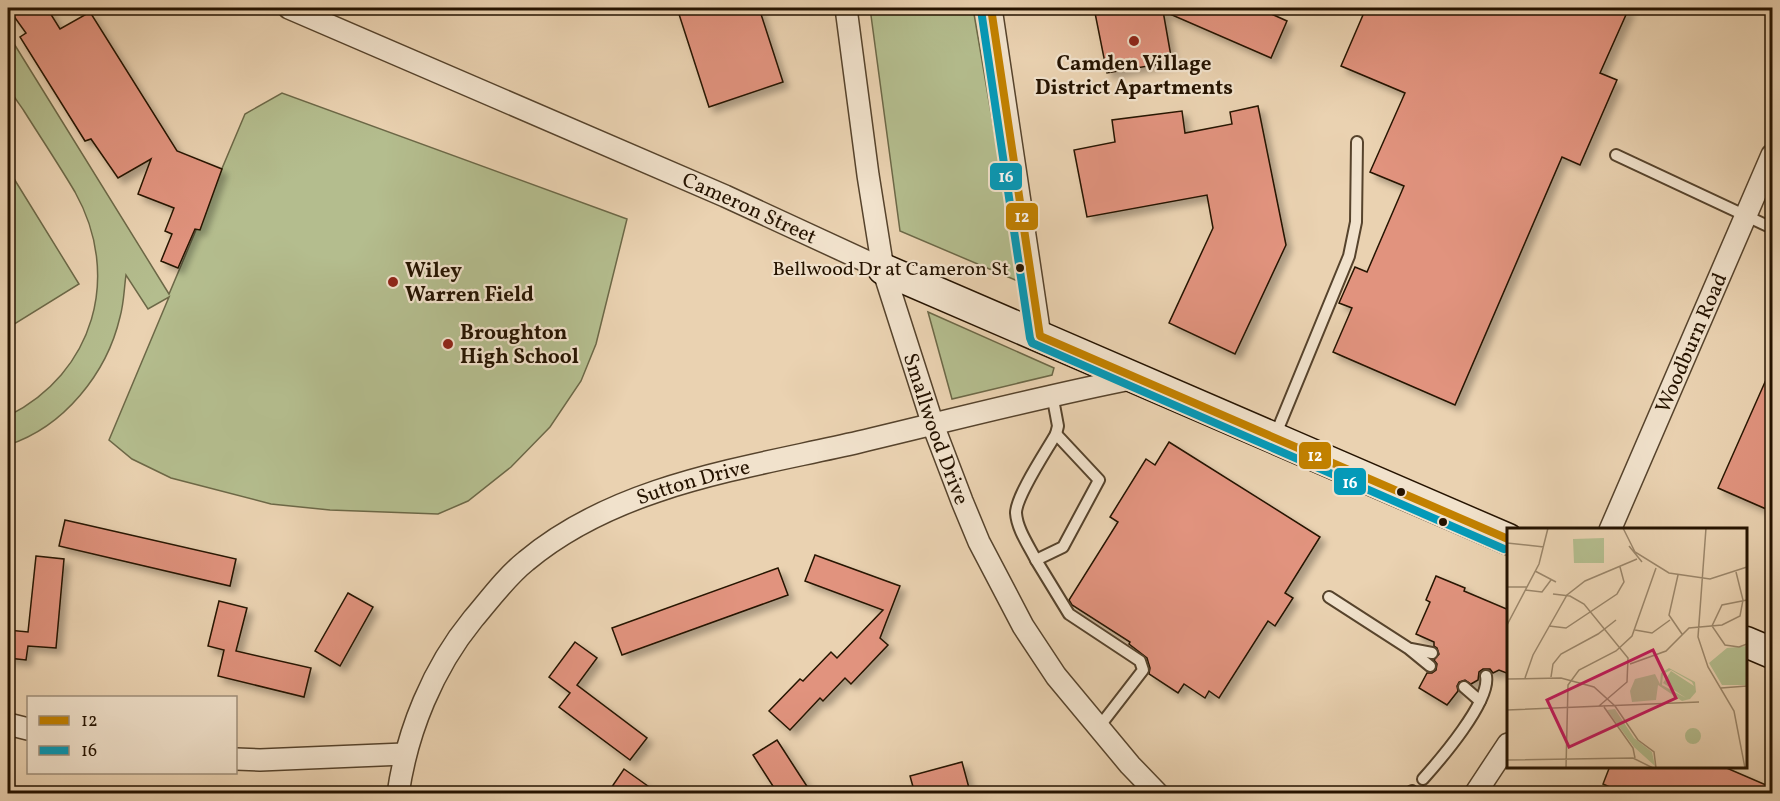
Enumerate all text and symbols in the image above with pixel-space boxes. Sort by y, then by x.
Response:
marker: Camden Village District Apartments [1127,34,1141,48]
place label: Camden Village District Apartments [1035,50,1233,103]
line badge: 16 [989,162,1023,191]
street label: Cameron Street [677,166,821,252]
text: 16 [998,167,1014,189]
line badge: 12 [1005,202,1039,231]
text: 12 [1015,207,1029,229]
place label: Bellwood Dr at Cameron St [772,256,1009,284]
place label: Wiley Warren Field [405,257,534,310]
marker: Bellwood Dr at Cameron St [1014,262,1026,274]
street label: Woodburn Road [1649,269,1735,418]
marker: Wiley Warren Field [386,275,400,289]
place label: Broughton High School [460,319,579,372]
marker: Broughton High School [441,337,455,351]
street label: Smallwood Drive [895,350,975,509]
line badge: 12 [1298,441,1332,470]
text: 12 [1308,446,1322,468]
street label: Sutton Drive [633,453,753,513]
line badge: 16 [1333,467,1367,496]
text: 16 [1342,473,1358,495]
unlabelled marker [1395,486,1407,498]
unlabelled marker [1437,516,1449,528]
inset map [1507,528,1747,768]
legend [27,696,237,774]
text: 12 [81,709,98,734]
text: 16 [81,739,97,764]

